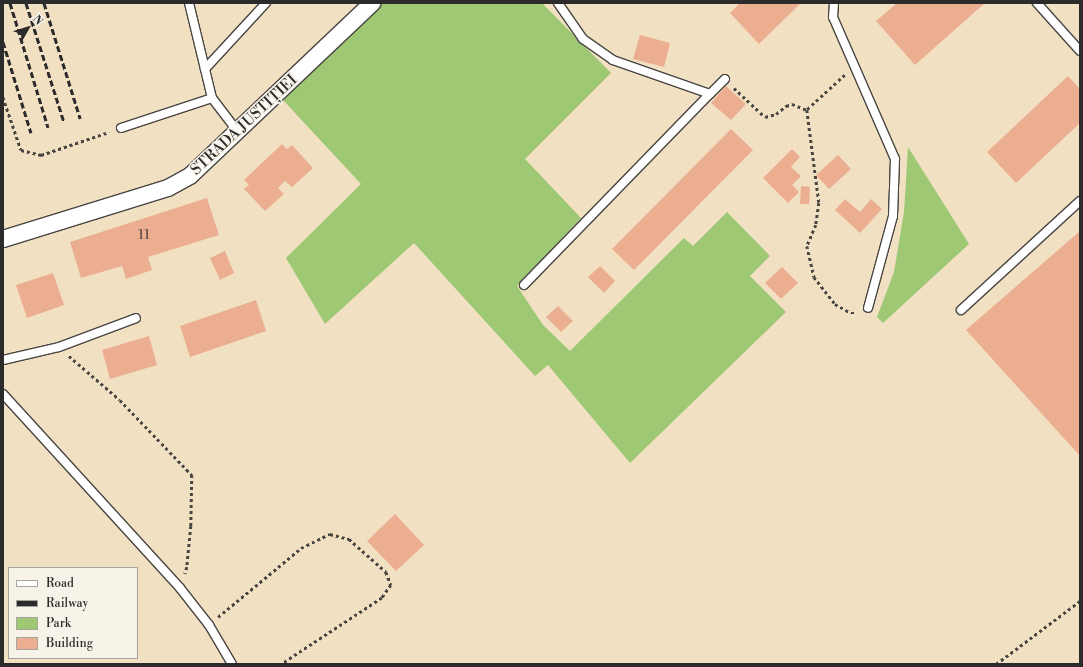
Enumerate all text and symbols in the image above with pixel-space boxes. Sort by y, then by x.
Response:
north arrow [8,8,48,48]
text: N [29,13,45,28]
street label: STRADA JUSTIȚIEI [187,71,301,179]
house number: 11 [138,227,150,243]
legend [8,567,138,659]
text: Road [46,576,74,591]
text: Railway [46,596,88,611]
text: Park [46,616,71,631]
text: Building [46,636,93,651]

